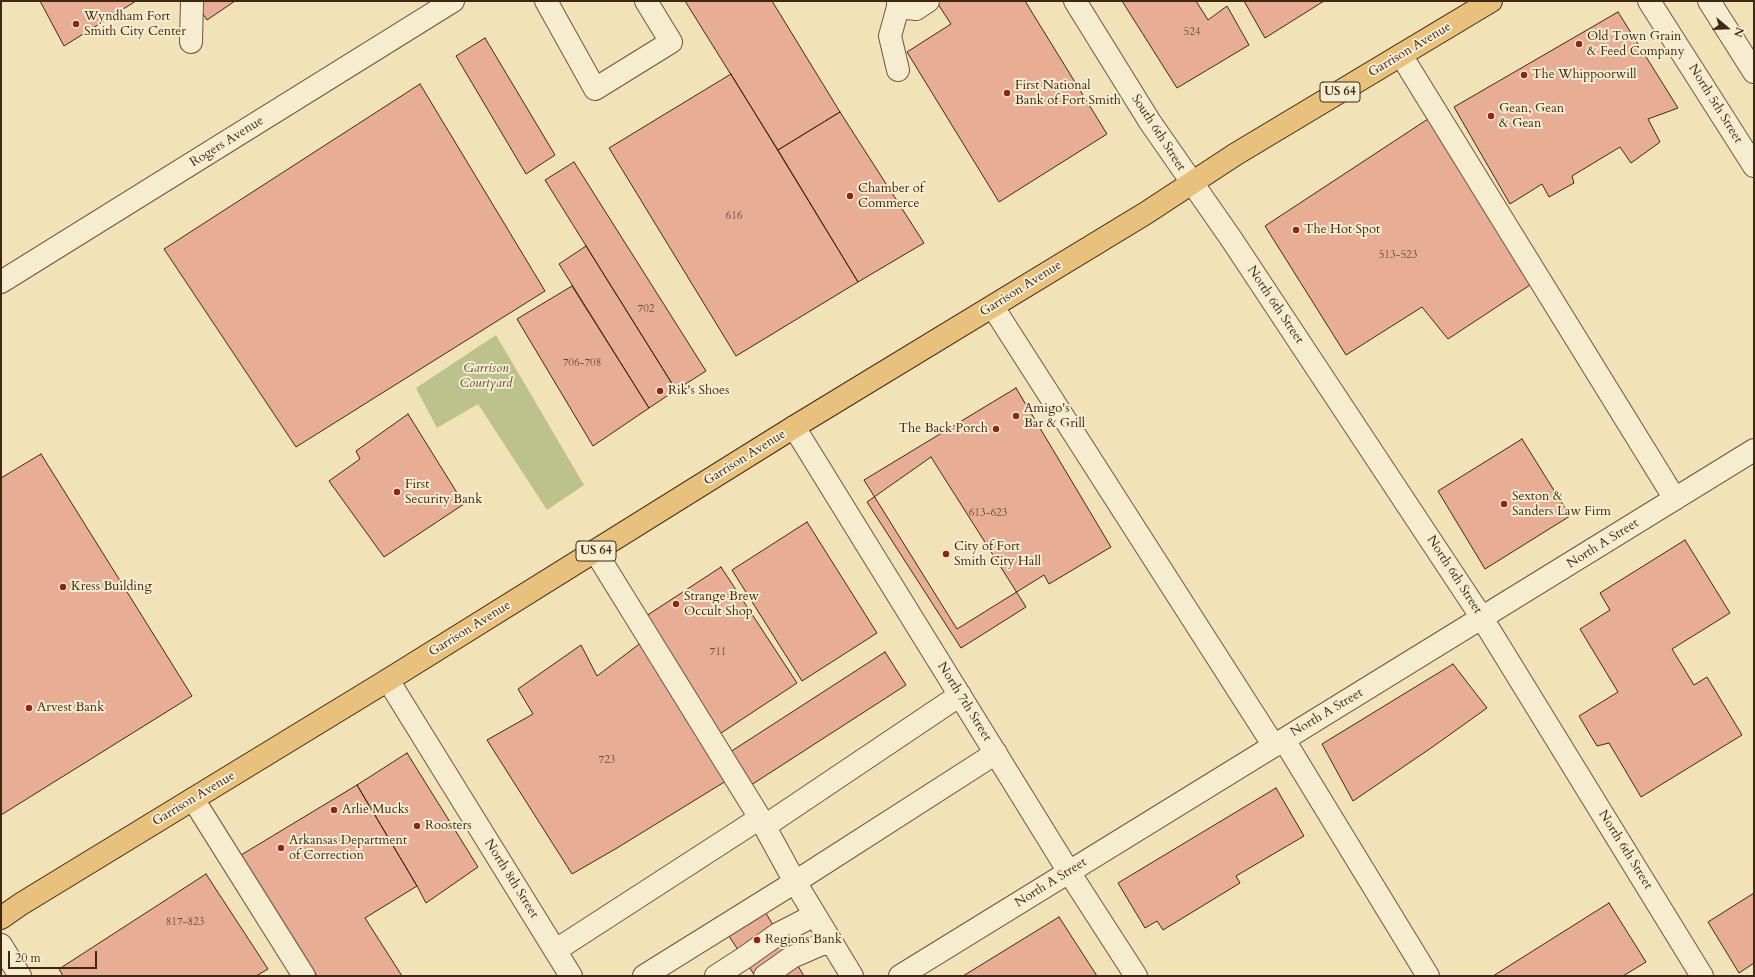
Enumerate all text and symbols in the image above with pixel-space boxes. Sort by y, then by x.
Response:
north arrow [1707,8,1747,48]
place label: Wyndham Fort Smith City Center [84,9,186,40]
marker: Wyndham Fort Smith City Center [71,19,81,29]
street label: Garrison Avenue [1366,19,1454,81]
house number: 524 [1184,25,1200,39]
text: N [1730,25,1747,39]
place label: Old Town Grain & Feed Company [1587,29,1685,60]
marker: Old Town Grain & Feed Company [1574,39,1584,49]
street label: North 5th Street [1684,62,1746,146]
place label: The Whippoorwill [1532,67,1637,83]
marker: The Whippoorwill [1519,70,1529,80]
place label: First National Bank of Fort Smith [1015,78,1121,109]
road number: US 64 [1320,82,1360,102]
marker: First National Bank of Fort Smith [1002,88,1012,98]
street label: South 6th Street [1127,92,1189,174]
place label: Gean, Gean & Gean [1499,101,1564,132]
marker: Gean, Gean & Gean [1486,111,1496,121]
street label: Rogers Avenue [187,113,267,171]
place label: Chamber of Commerce [858,181,924,212]
marker: Chamber of Commerce [845,191,855,201]
house number: 616 [726,209,742,223]
place label: The Hot Spot [1304,222,1380,238]
marker: The Hot Spot [1291,225,1301,235]
house number: 513-523 [1379,248,1417,262]
street label: Garrison Avenue [977,258,1065,320]
street label: North 6th Street [1243,263,1307,347]
house number: 702 [638,302,654,316]
house number: 706-708 [563,356,601,370]
park label: Garrison Courtyard [460,361,512,392]
place label: Rik's Shoes [668,383,729,399]
marker: Rik's Shoes [655,386,665,396]
place label: Amigo's Bar & Grill [1024,401,1085,432]
marker: Amigo's Bar & Grill [1011,411,1021,421]
place label: The Back Porch [899,421,988,437]
marker: The Back Porch [991,424,1001,434]
street label: Garrison Avenue [701,427,789,489]
place label: First Security Bank [405,477,482,508]
marker: First Security Bank [392,487,402,497]
place label: Sexton & Sanders Law Firm [1512,489,1611,520]
marker: Sexton & Sanders Law Firm [1499,499,1509,509]
house number: 613-623 [969,506,1007,520]
street label: North A Street [1564,516,1642,572]
street label: North 6th Street [1423,533,1485,617]
place label: City of Fort Smith City Hall [954,539,1041,570]
road number: US 64 [576,541,616,561]
marker: City of Fort Smith City Hall [941,549,951,559]
place label: Kress Building [71,579,152,595]
marker: Kress Building [58,582,68,592]
place label: Strange Brew Occult Shop [684,589,759,620]
street label: Garrison Avenue [426,598,514,660]
marker: Strange Brew Occult Shop [671,599,681,609]
house number: 711 [710,645,726,659]
street label: North 7th Street [933,660,995,744]
street label: North A Street [1288,685,1366,741]
place label: Arvest Bank [37,700,104,716]
marker: Arvest Bank [24,703,34,713]
house number: 723 [599,753,615,767]
street label: Garrison Avenue [150,768,238,830]
place label: Arlie Mucks [342,802,409,818]
marker: Arlie Mucks [329,805,339,815]
street label: North 6th Street [1594,808,1656,892]
place label: Roosters [425,818,472,834]
marker: Roosters [412,821,422,831]
place label: Arkansas Department of Correction [289,833,407,864]
street label: North 8th Street [480,837,542,921]
marker: Arkansas Department of Correction [276,843,286,853]
street label: North A Street [1012,855,1090,911]
house number: 817-823 [166,915,204,929]
place label: Regions Bank [765,932,842,948]
marker: Regions Bank [752,935,762,945]
scale bar [10,943,99,969]
text: 20 m [15,950,41,966]

